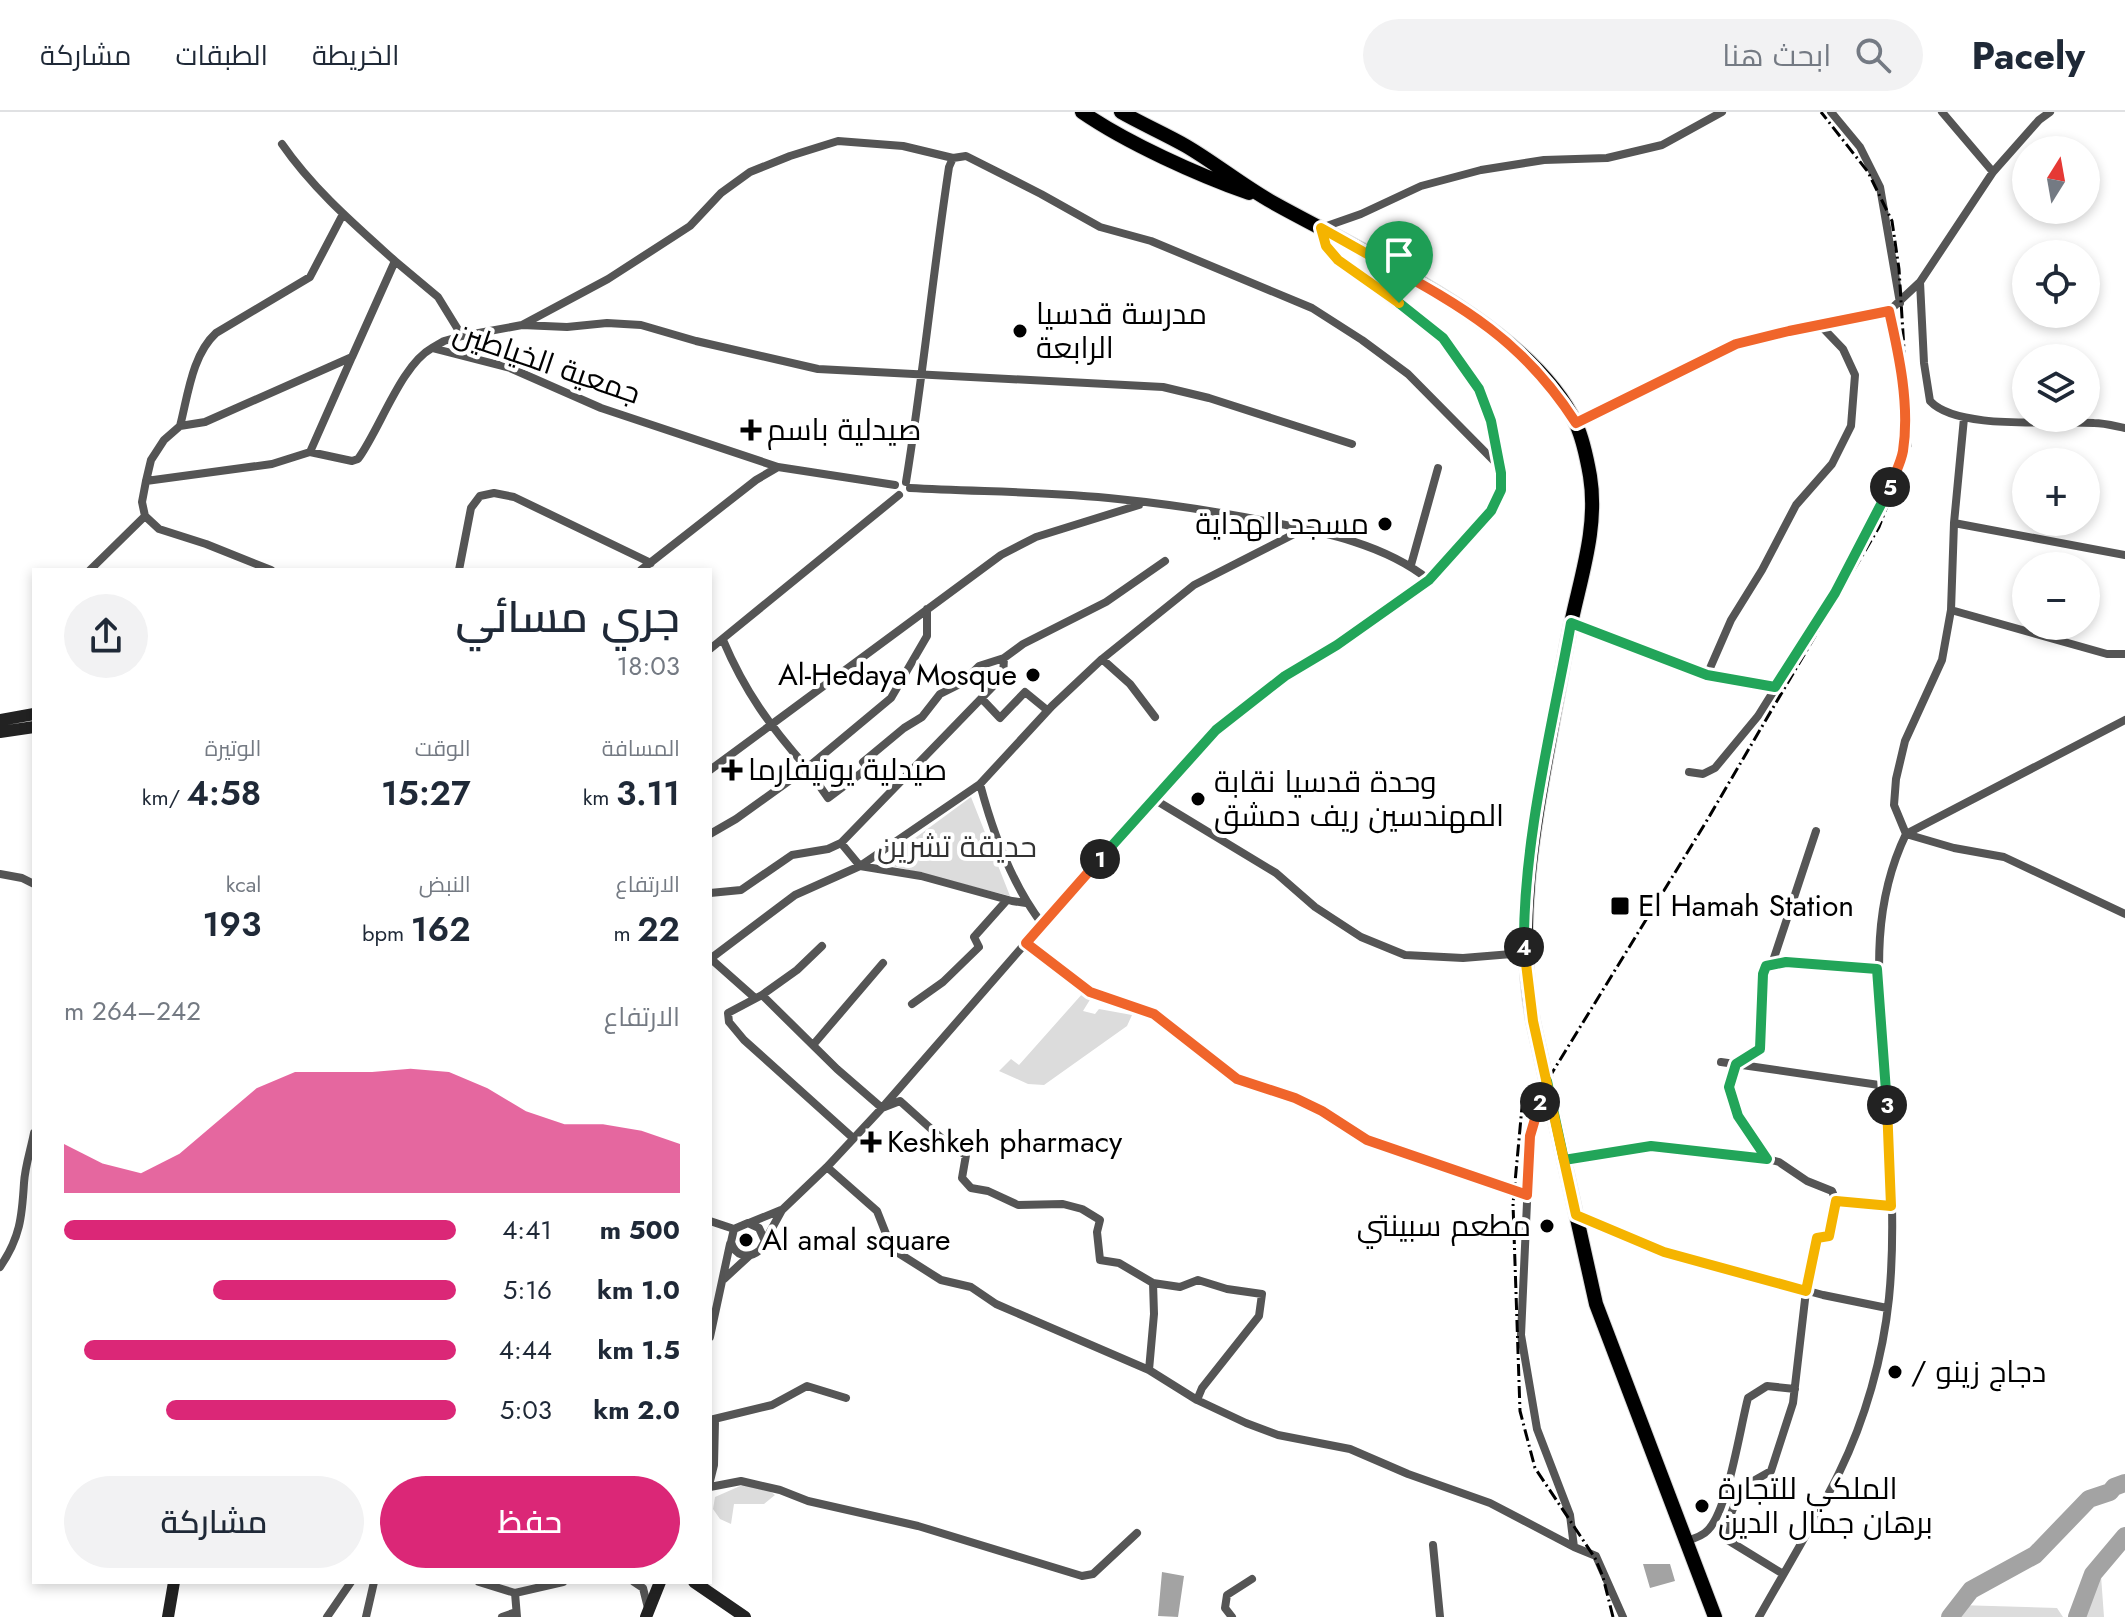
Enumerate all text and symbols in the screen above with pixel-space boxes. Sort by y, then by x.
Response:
search box [1363,19,1923,91]
text: Pacely [1971,28,2085,83]
icon: search [1851,33,1895,77]
text: ابحث هنا [1722,34,1831,77]
text: مشاركة [40,35,131,76]
text: الطبقات [175,35,268,76]
text: الخريطة [312,35,399,76]
north arrow [2012,136,2100,224]
map controls [2012,136,2100,640]
pin [1365,221,1433,303]
icon: arrive [1377,233,1421,277]
button: locate [2012,240,2100,328]
place label: مدرسة قدسيا الرابعة [1036,292,1207,369]
street label: جمعية الخياطين [448,310,646,415]
marker: مدرسة قدسيا الرابعة [1011,322,1029,340]
button: layers [2012,344,2100,432]
place label: صيدلية باسم [767,408,921,451]
marker: صيدلية باسم [742,421,760,439]
button: + [2012,448,2100,536]
pin: 5 [1870,467,1910,507]
text: 5 [1883,471,1897,503]
place label: مسجد الهداية [1195,502,1369,545]
marker: مسجد الهداية [1376,515,1394,533]
button: − [2012,552,2100,640]
text: جري مسائي [455,585,680,649]
button: share [64,594,148,678]
text: 18:03 [617,647,680,685]
place label: Al-Hedaya Mosque [778,653,1017,696]
marker: Al-Hedaya Mosque [1024,666,1042,684]
text: الوتيرة [205,732,261,764]
text: الوقت [415,732,471,764]
text: المسافة [602,732,680,764]
place label: صيدلية يونيفارما [748,748,947,791]
place label: وحدة قدسيا نقابة المهندسين ريف دمشق [1214,760,1504,837]
marker: صيدلية يونيفارما [723,761,741,779]
text: 4:58 [187,769,261,818]
text: 15:27 [381,769,471,818]
text: 3.11 [616,769,680,818]
text: /km [142,781,187,813]
text: km [583,781,616,813]
marker: وحدة قدسيا نقابة المهندسين ريف دمشق [1189,790,1207,808]
park label: حديقة تشرين [877,825,1037,868]
pin: 1 [1080,839,1120,879]
text: 1 [1094,843,1106,875]
text: kcal [226,868,261,900]
text: النبض [419,868,471,900]
text: الارتفاع [616,868,680,900]
place label: El Hamah Station [1638,884,1854,927]
marker: El Hamah Station [1609,895,1631,917]
text: 193 [203,900,261,949]
text: 162 [411,905,471,954]
text: 22 [637,905,680,954]
text: bpm [362,917,411,949]
text: m [613,917,637,949]
pin: 4 [1504,927,1544,967]
text: 4 [1516,931,1532,963]
text: 242–264 m [64,992,201,1030]
text: الارتفاع [604,998,680,1036]
pin: 2 [1520,1082,1560,1122]
pin: 3 [1867,1085,1907,1125]
text: 2 [1533,1086,1547,1118]
text: 3 [1880,1089,1894,1121]
place label: Keshkeh pharmacy [887,1120,1123,1163]
marker: Keshkeh pharmacy [862,1133,880,1151]
place label: مطعم سبينتي [1357,1204,1531,1249]
text: 4:41 [502,1211,552,1249]
text: 500 m [600,1211,680,1249]
marker: مطعم سبينتي [1538,1217,1556,1235]
place label: Al amal square [762,1218,951,1261]
marker: Al amal square [737,1231,755,1249]
text: 5:16 [503,1271,552,1309]
text: 1.0 km [597,1271,680,1309]
text: 4:44 [499,1331,552,1369]
text: 1.5 km [597,1331,680,1369]
place label: / دجاج زينو [1911,1350,2046,1393]
marker: / دجاج زينو [1886,1363,1904,1381]
text: 5:03 [500,1391,552,1429]
text: 2.0 km [593,1391,680,1429]
place label: الملكي للتجارة برهان جمال الدين [1718,1467,1933,1544]
button: مشاركة [64,1476,364,1568]
button: حفظ [380,1476,680,1568]
marker: الملكي للتجارة برهان جمال الدين [1693,1497,1711,1515]

